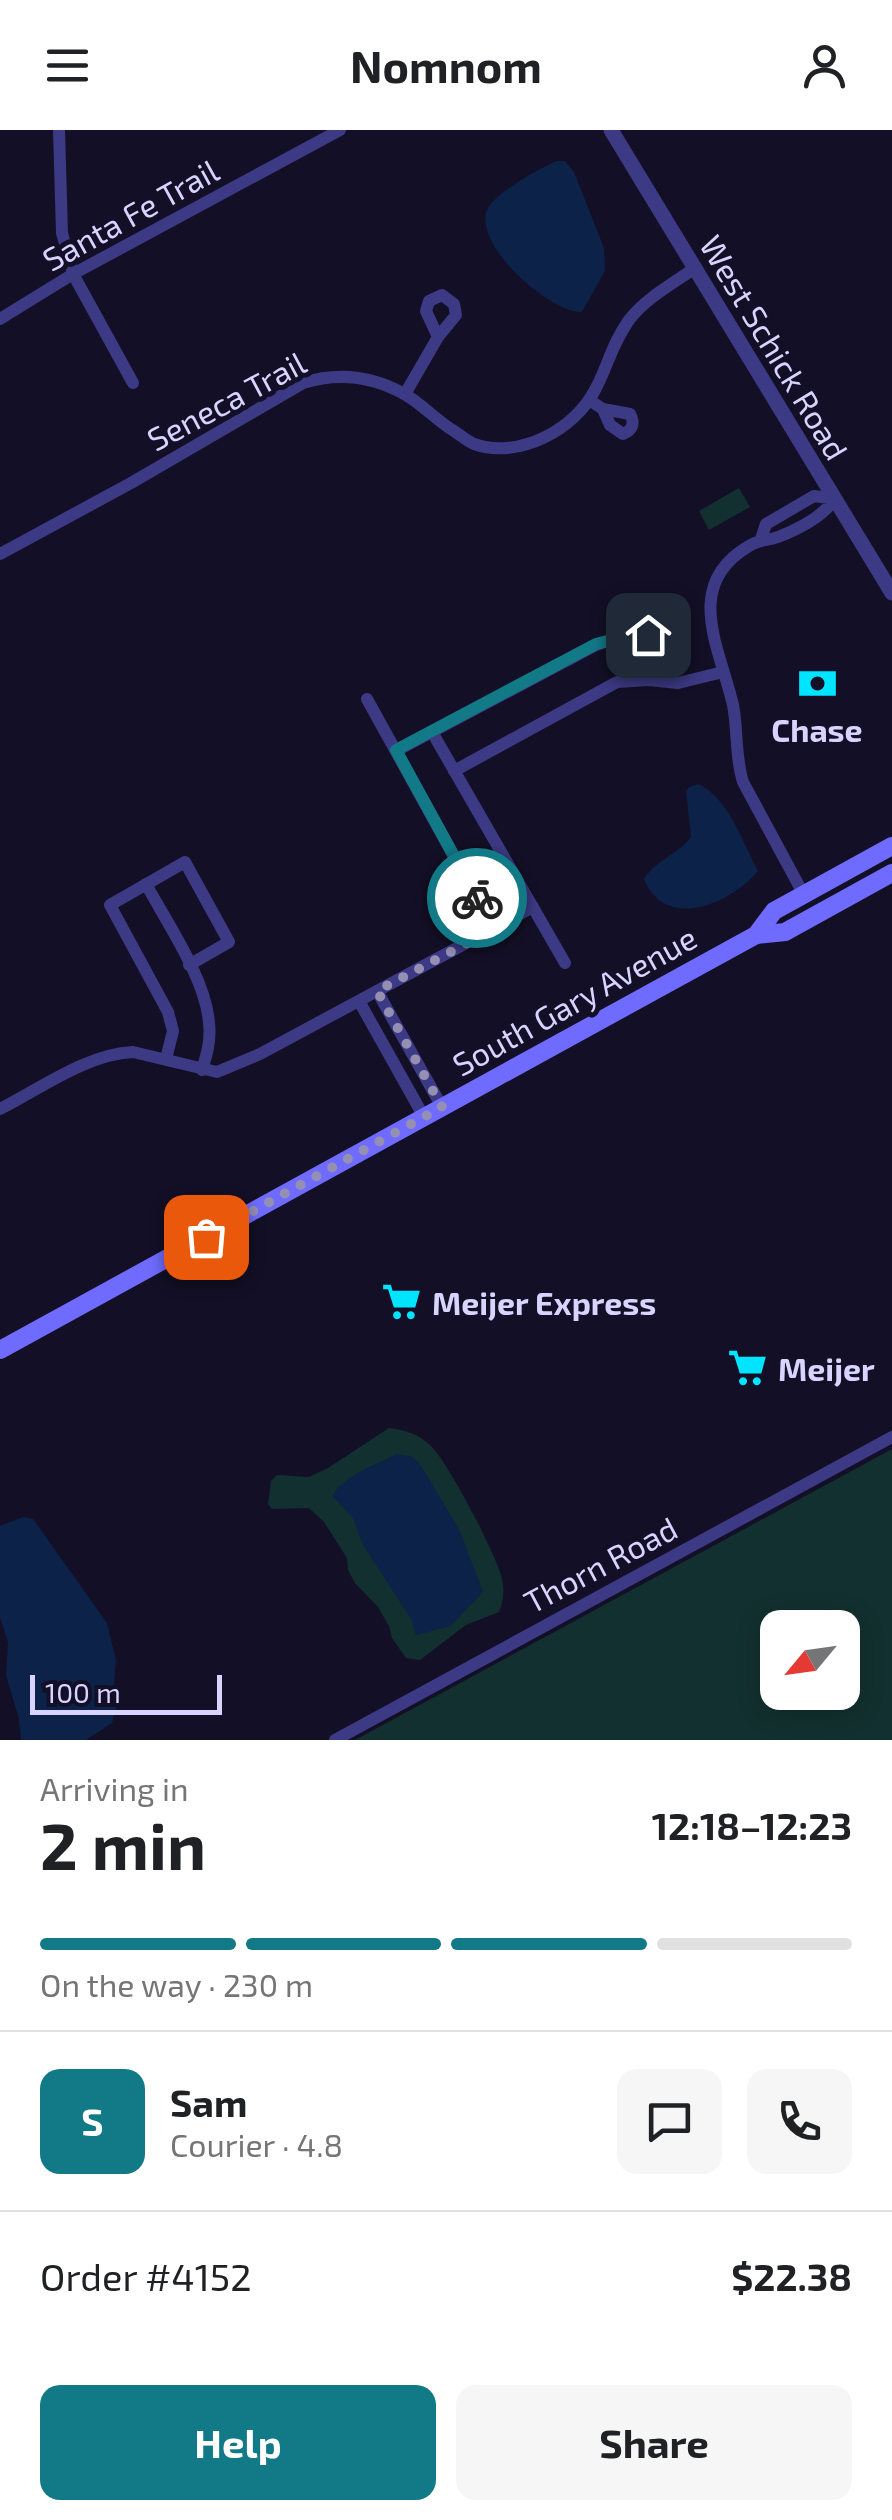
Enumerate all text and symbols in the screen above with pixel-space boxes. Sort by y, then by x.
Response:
icon: menu [40,38,95,93]
text: Nomnom [350,38,542,92]
icon: person [797,38,852,93]
street label: Santa Fe Trail [36,150,225,278]
street label: West Schick Road [693,228,857,466]
street label: Seneca Trail [140,342,312,458]
pin [606,593,691,678]
icon: home [621,608,676,663]
bank icon: Chase [796,663,838,705]
place label: Chase [771,710,863,748]
courier [427,848,527,948]
icon: bike [450,871,505,926]
street label: South Gary Avenue [446,917,702,1083]
pin [164,1195,249,1280]
icon: bag [179,1210,234,1265]
supermarket icon: Meijer Express [381,1281,423,1323]
place label: Meijer Express [432,1283,656,1321]
supermarket icon: Meijer [727,1347,769,1389]
place label: Meijer [778,1349,875,1387]
street label: Thorn Road [517,1508,683,1620]
north arrow [760,1610,860,1710]
map controls [760,1610,860,1710]
scale bar [30,1670,222,1714]
text: 100 m [45,1675,121,1709]
text: Arriving in [40,1769,189,1807]
text: 12:18–12:23 [652,1802,852,1848]
text: 2 min [40,1805,206,1883]
text: On the way · 230 m [40,1965,313,2003]
button: chat [617,2069,722,2174]
button: phone [747,2069,852,2174]
text: Sam [170,2079,247,2125]
text: S [81,2098,104,2144]
text: Courier · 4.8 [170,2125,343,2163]
text: Order #4152 [40,2253,252,2299]
text: $22.38 [731,2253,852,2299]
button: Help [40,2385,436,2500]
button: Share [456,2385,852,2500]

